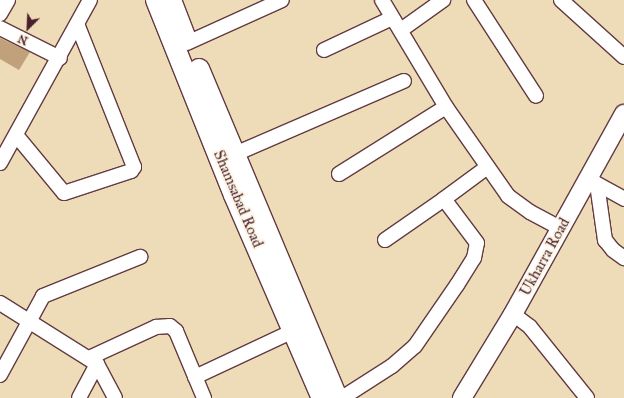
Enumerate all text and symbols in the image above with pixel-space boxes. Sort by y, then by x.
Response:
north arrow [8,8,48,48]
text: N [16,32,30,47]
street label: Shamsabad Road [209,148,267,250]
street label: Ukharra Road [516,215,574,299]

